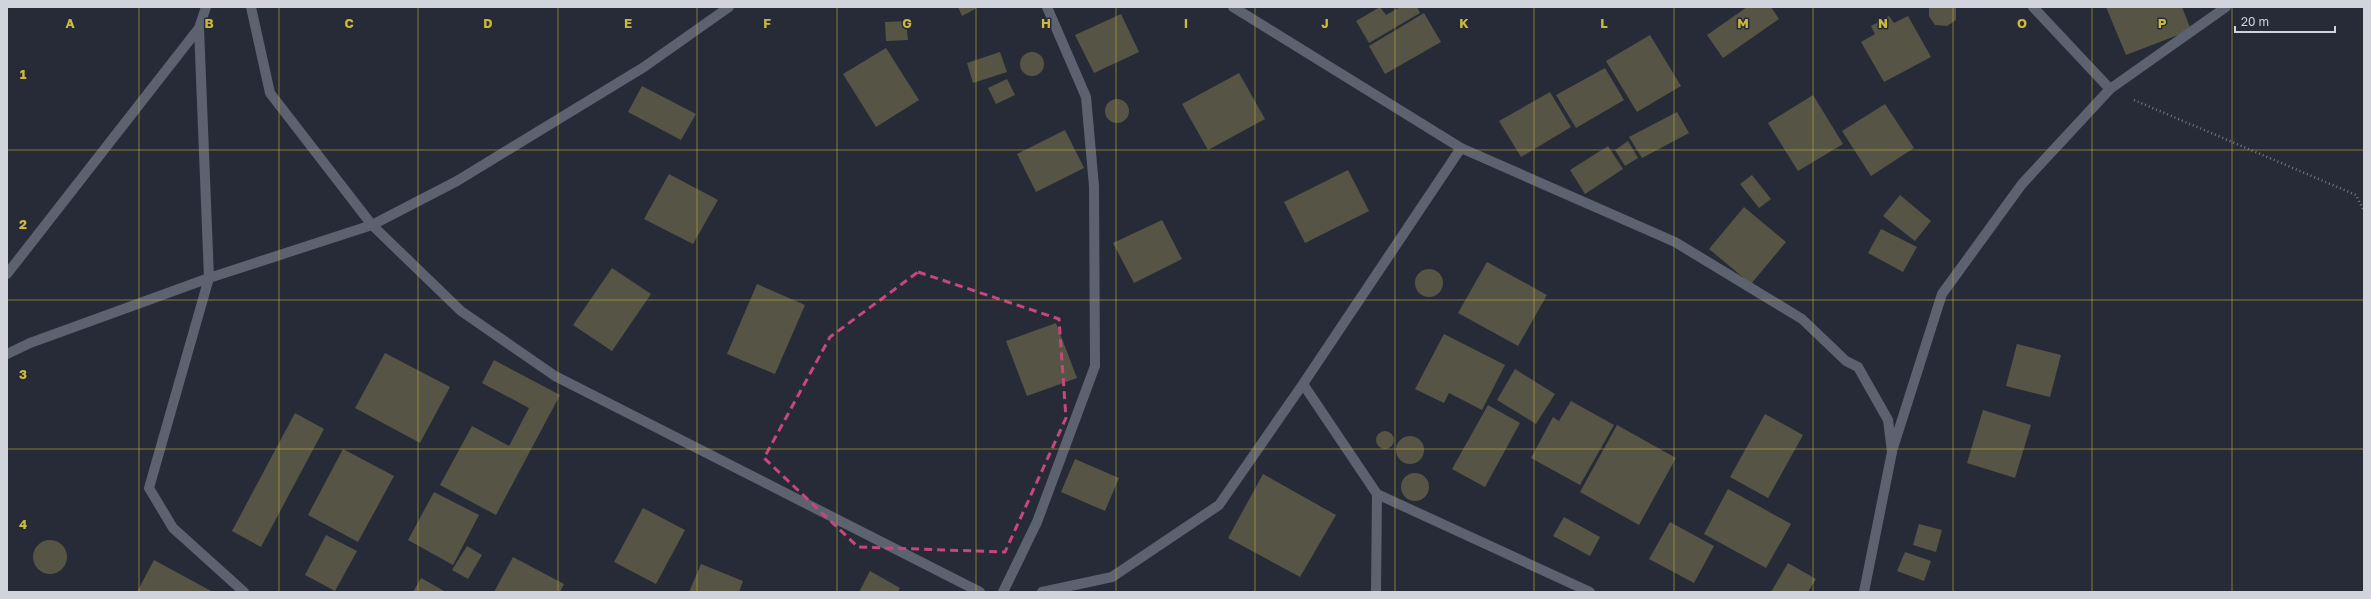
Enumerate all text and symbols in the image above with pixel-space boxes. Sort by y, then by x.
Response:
scale bar [2235,8,2335,34]
text: 20 m [2241,14,2269,29]
text: A [65,15,75,31]
text: B [204,15,214,31]
text: C [344,15,354,31]
text: D [483,15,493,31]
text: E [624,15,632,31]
text: F [763,15,771,31]
text: G [902,15,912,31]
text: H [1041,15,1051,31]
text: I [1184,15,1188,31]
text: J [1321,15,1329,31]
text: K [1459,15,1469,31]
text: L [1600,15,1608,31]
text: M [1737,15,1749,31]
text: N [1878,15,1888,31]
text: O [2017,15,2027,31]
text: P [2158,15,2167,31]
text: 1 [20,66,27,82]
text: 2 [19,216,27,232]
text: 3 [19,366,27,382]
text: 4 [19,516,27,532]

